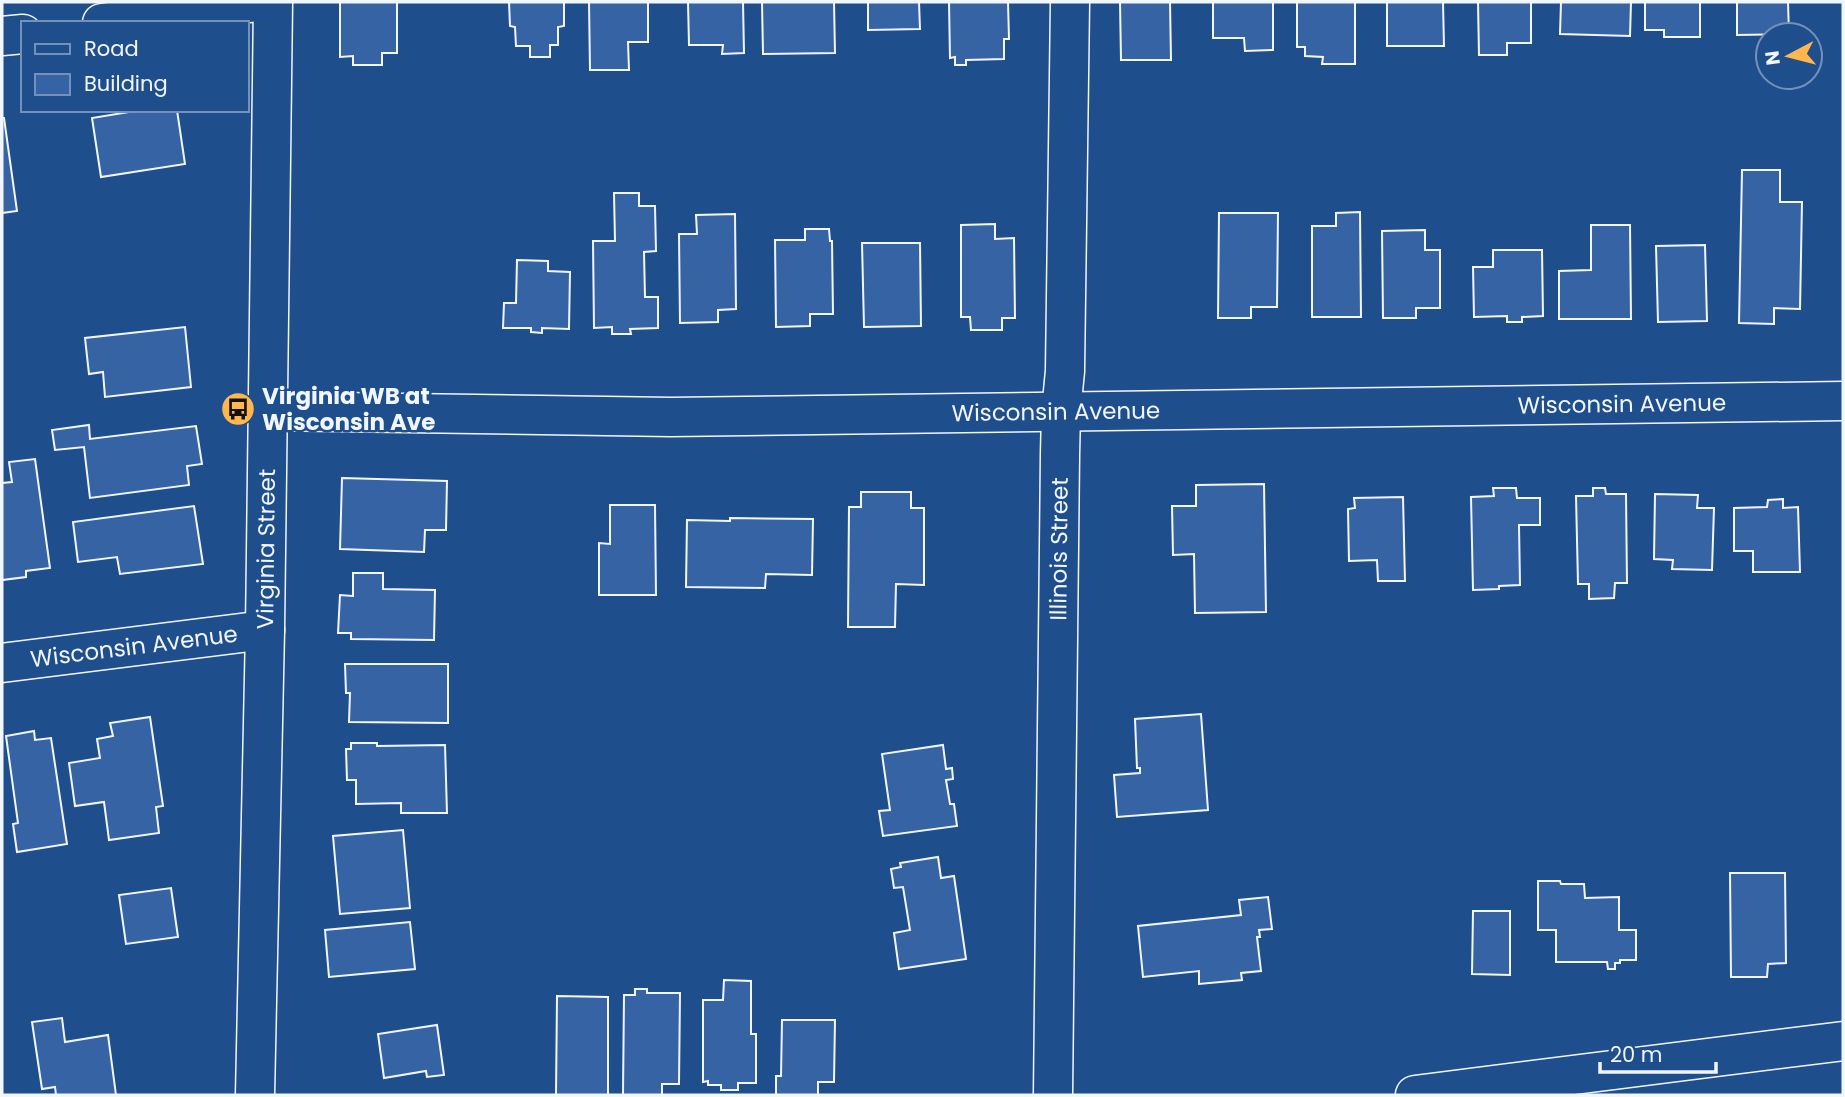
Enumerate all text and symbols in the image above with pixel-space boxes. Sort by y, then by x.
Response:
legend [21,21,248,112]
north arrow [1754,21,1824,91]
text: Road [84,34,139,63]
text: N [1758,49,1787,67]
text: Building [84,69,168,98]
place label: Virginia WB at Wisconsin Ave [262,380,435,438]
street label: Wisconsin Avenue [1517,387,1726,421]
bus stop icon: Virginia WB at Wisconsin Ave [219,390,257,428]
street label: Wisconsin Avenue [951,394,1160,429]
street label: Virginia Street [249,469,283,630]
street label: Illinois Street [1042,477,1076,621]
street label: Wisconsin Avenue [28,618,239,675]
scale bar [1600,1030,1716,1074]
text: 20 m [1610,1040,1663,1069]

